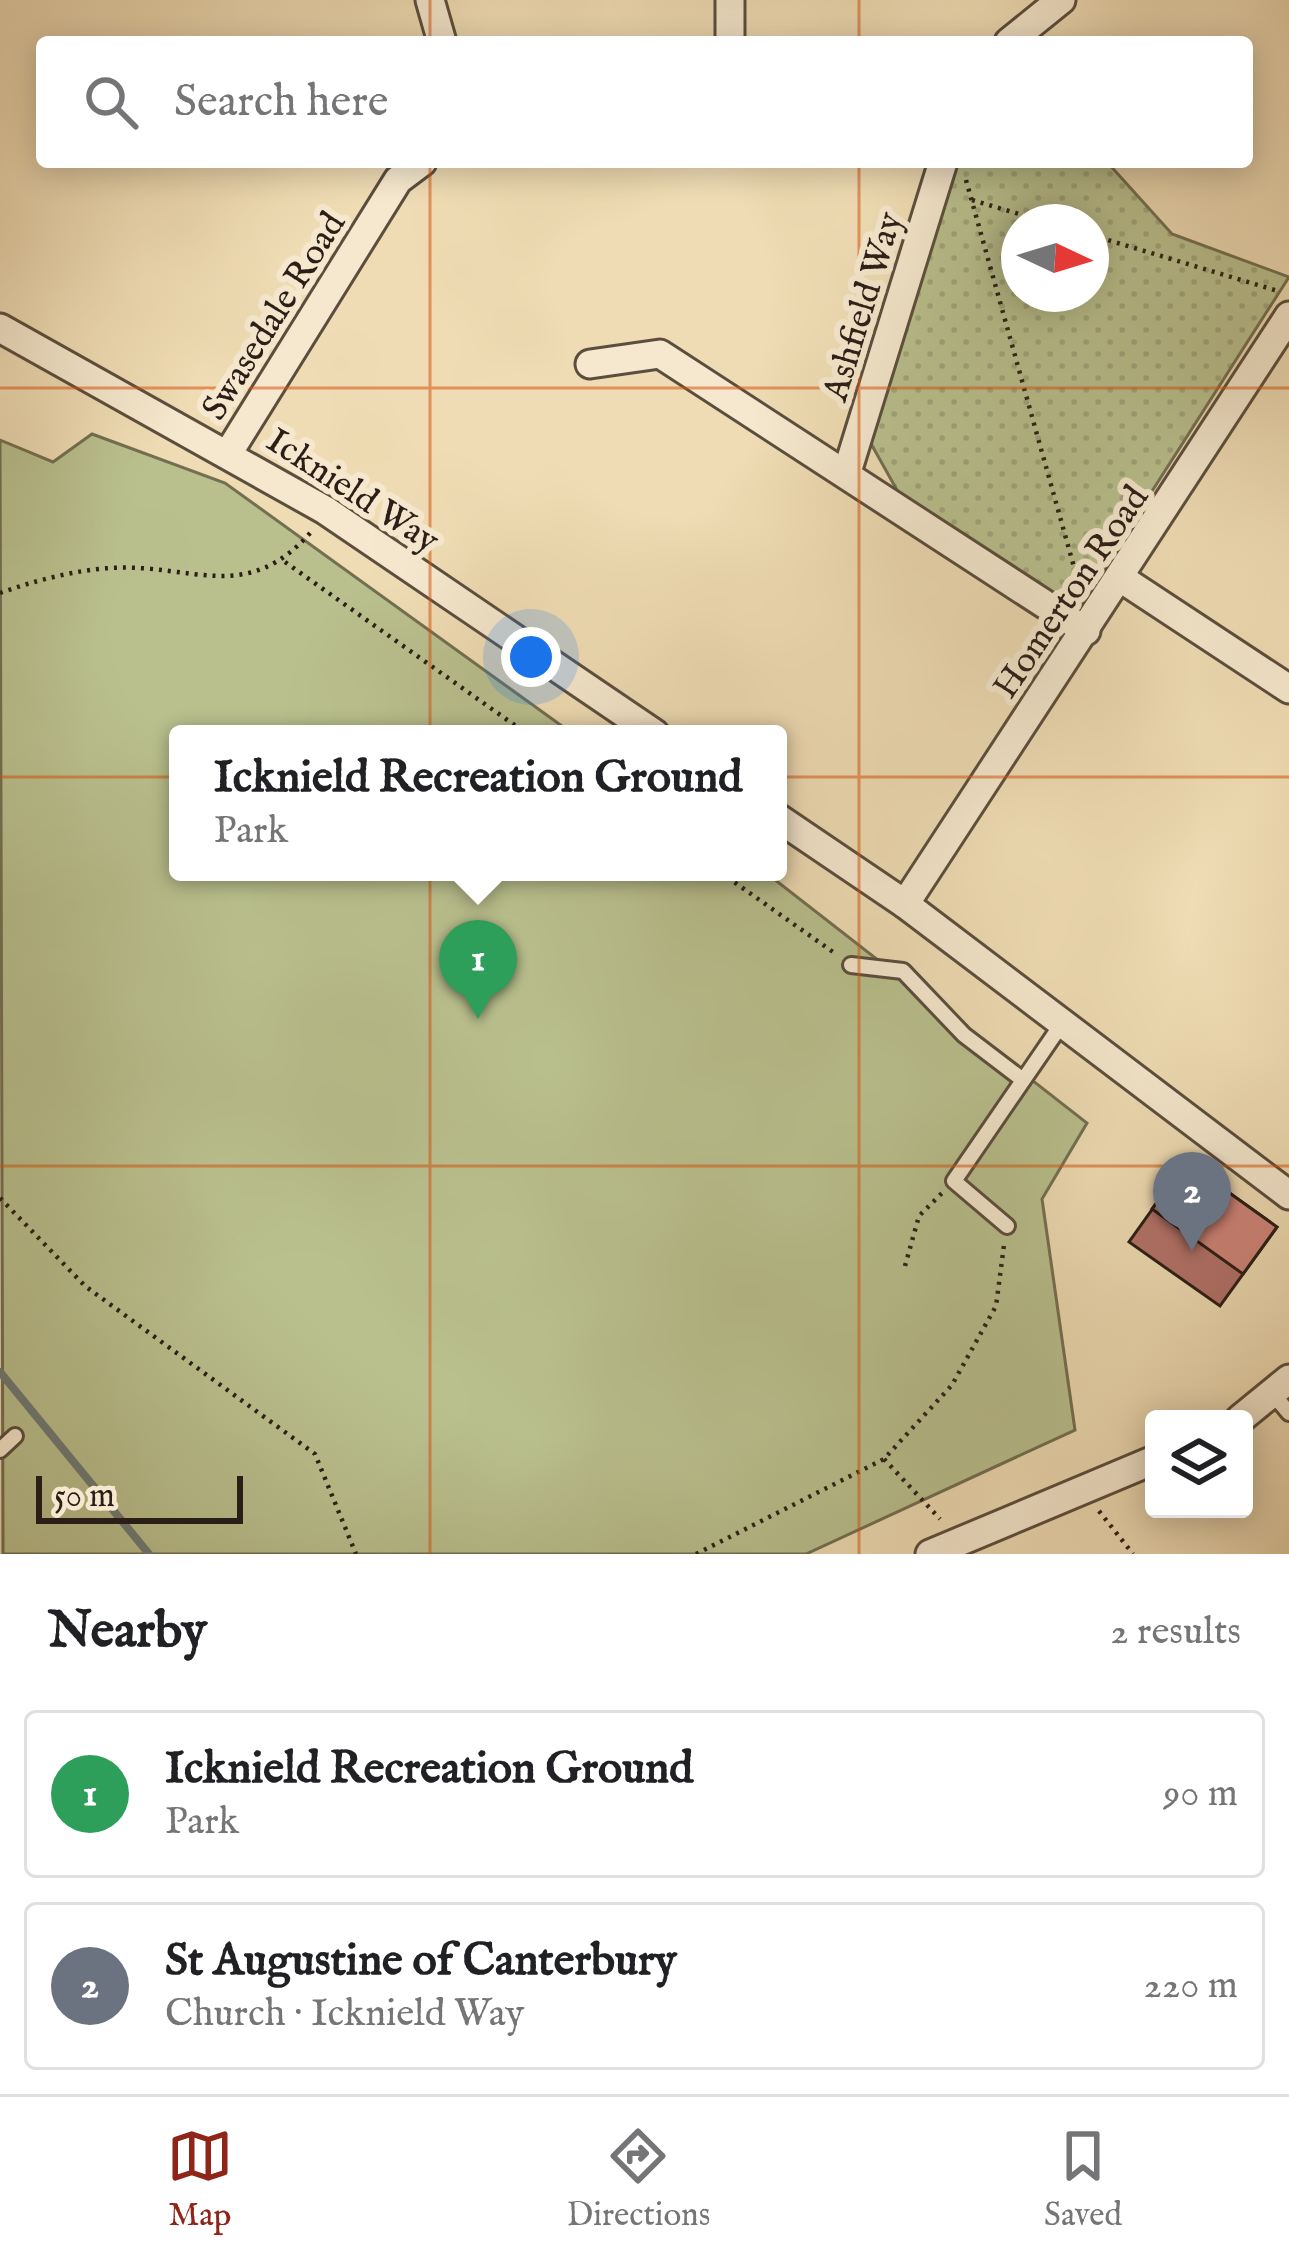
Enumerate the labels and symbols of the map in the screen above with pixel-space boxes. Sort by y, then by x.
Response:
street label: Swasedale Road [192,203,357,429]
north arrow [1001,204,1109,312]
street label: Ashfield Way [813,206,915,408]
street label: Icknield Way [257,419,448,565]
street label: Homerton Road [983,477,1160,708]
your location [501,627,561,687]
pin: 1 [439,920,517,1019]
pin: 2 [1153,1152,1231,1251]
scale bar [36,1470,243,1523]

